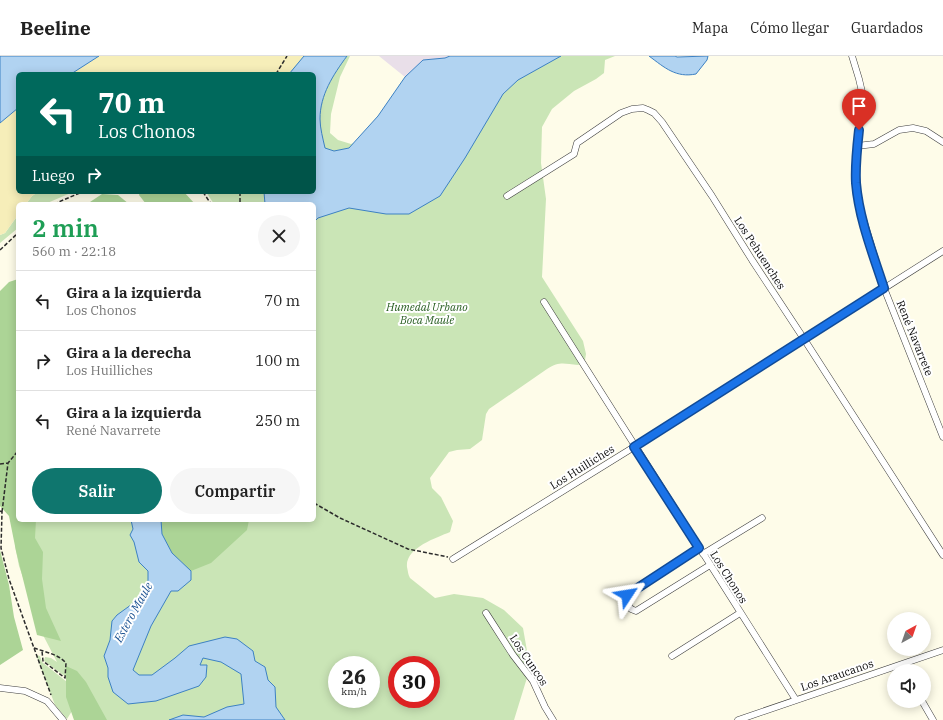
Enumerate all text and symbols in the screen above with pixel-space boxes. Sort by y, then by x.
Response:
text: Beeline [20,16,91,40]
text: Mapa [692,19,728,37]
text: Cómo llegar [750,19,829,37]
text: Guardados [851,19,923,37]
text: 70 m [98,84,165,121]
icon: left [32,88,84,140]
pin [842,89,876,130]
icon: arrive [848,95,870,117]
text: Los Chonos [98,120,195,143]
icon: right [83,164,105,186]
text: Luego [32,166,75,185]
text: 2 min [32,212,99,244]
street label: Los Pehuenches [731,214,789,292]
button: close [258,215,300,257]
text: 560 m · 22:18 [32,243,116,260]
text: Gira a la izquierda [66,283,202,302]
icon: left [32,290,54,312]
text: 70 m [264,291,300,310]
street label: René Navarrete [894,298,937,378]
park label: Humedal Urbano Boca Maule [385,300,468,327]
text: Los Chonos [66,302,136,319]
text: Gira a la derecha [66,343,191,362]
icon: right [32,350,54,372]
text: 100 m [255,351,300,370]
text: Los Huilliches [66,362,153,379]
text: Gira a la izquierda [66,403,202,422]
icon: left [32,410,54,432]
text: 250 m [255,411,300,430]
text: René Navarrete [66,422,161,439]
street label: Los Huilliches [547,442,617,492]
button: Salir [32,468,162,514]
button: Compartir [170,468,300,514]
street label: Los Chonos [707,548,751,606]
position arrow [606,574,648,616]
water label: Estero Maule [110,579,156,645]
north arrow [887,612,931,656]
map controls [887,612,931,708]
street label: Los Cuncos [507,632,551,688]
speed limit sign: 30 [388,656,440,708]
street label: Los Araucanos [799,656,875,694]
text: 26 [342,663,366,690]
button: sound [887,664,931,708]
text: km/h [341,685,367,698]

